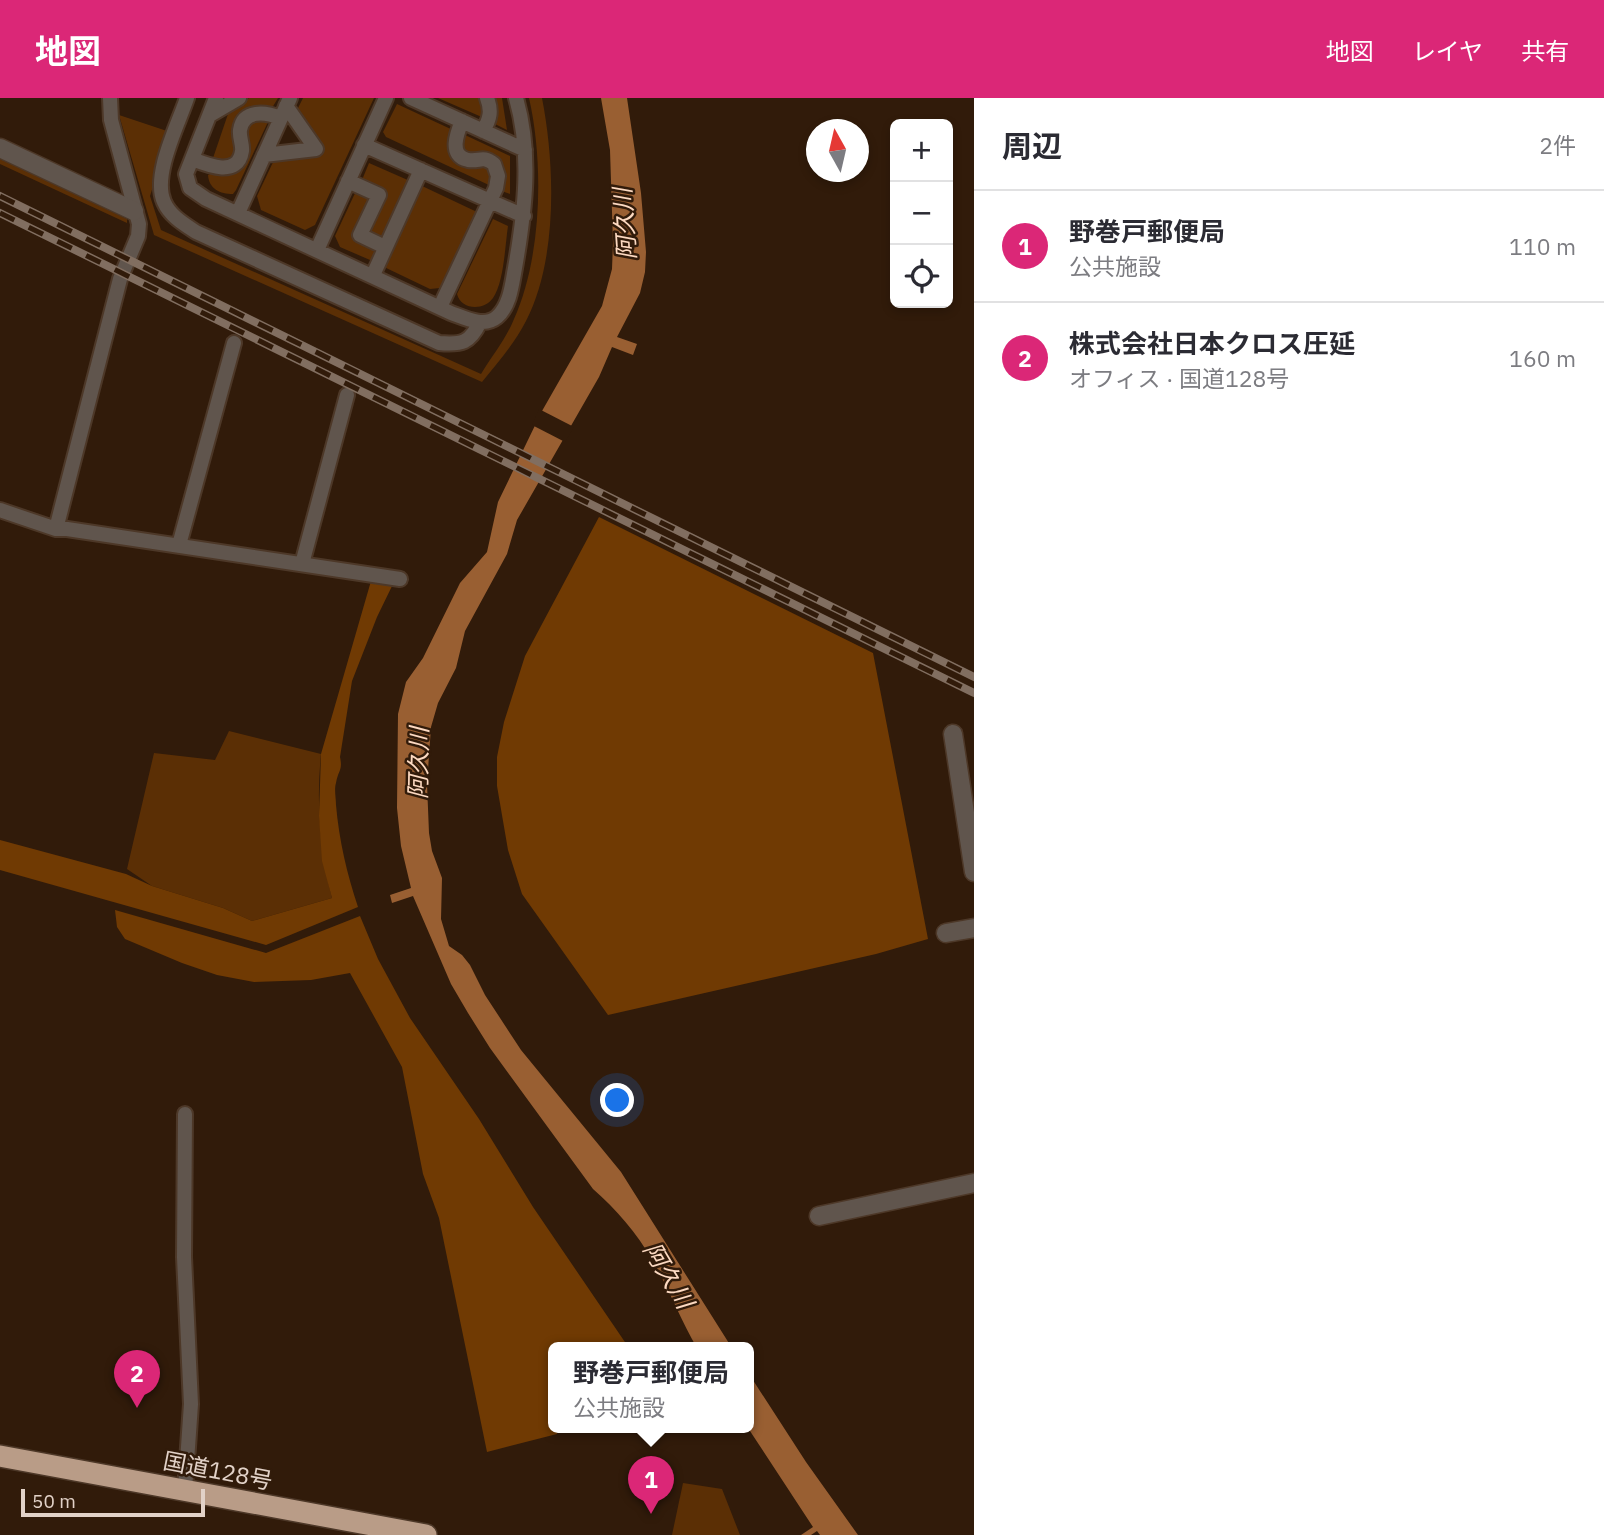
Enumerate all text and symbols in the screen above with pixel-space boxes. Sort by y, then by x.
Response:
text: 地図 [35,29,101,72]
text: 地図 [1326,35,1374,67]
text: レイヤ [1412,35,1483,67]
text: 共有 [1521,35,1569,67]
north arrow [806,119,869,182]
map controls [890,119,953,308]
button: + [890,119,953,182]
text: 周辺 [1002,126,1062,165]
text: 2件 [1539,130,1576,160]
button: − [890,182,953,245]
water label: 阿久川 [605,184,642,261]
text: 野巻戸郵便局 [1069,214,1225,248]
text: 1 [1018,231,1032,261]
text: 110 m [1509,231,1576,261]
button: locate [890,245,953,308]
text: 公共施設 [1069,251,1161,281]
text: 株式会社日本クロス圧延 [1069,326,1355,360]
text: 2 [1018,343,1032,373]
text: 160 m [1509,343,1576,373]
text: オフィス · 国道128号 [1069,363,1289,393]
water label: 阿久川 [401,724,435,799]
your location [600,1083,634,1117]
water label: 阿久川 [637,1236,703,1317]
popup [548,1342,754,1433]
pin: 2 [114,1350,160,1408]
text: 野巻戸郵便局 [573,1355,729,1389]
text: 公共施設 [573,1392,665,1422]
street label: 国道128号 [161,1445,275,1495]
pin: 1 [628,1456,674,1514]
scale bar [21,1486,205,1518]
text: 50 m [32,1489,76,1513]

